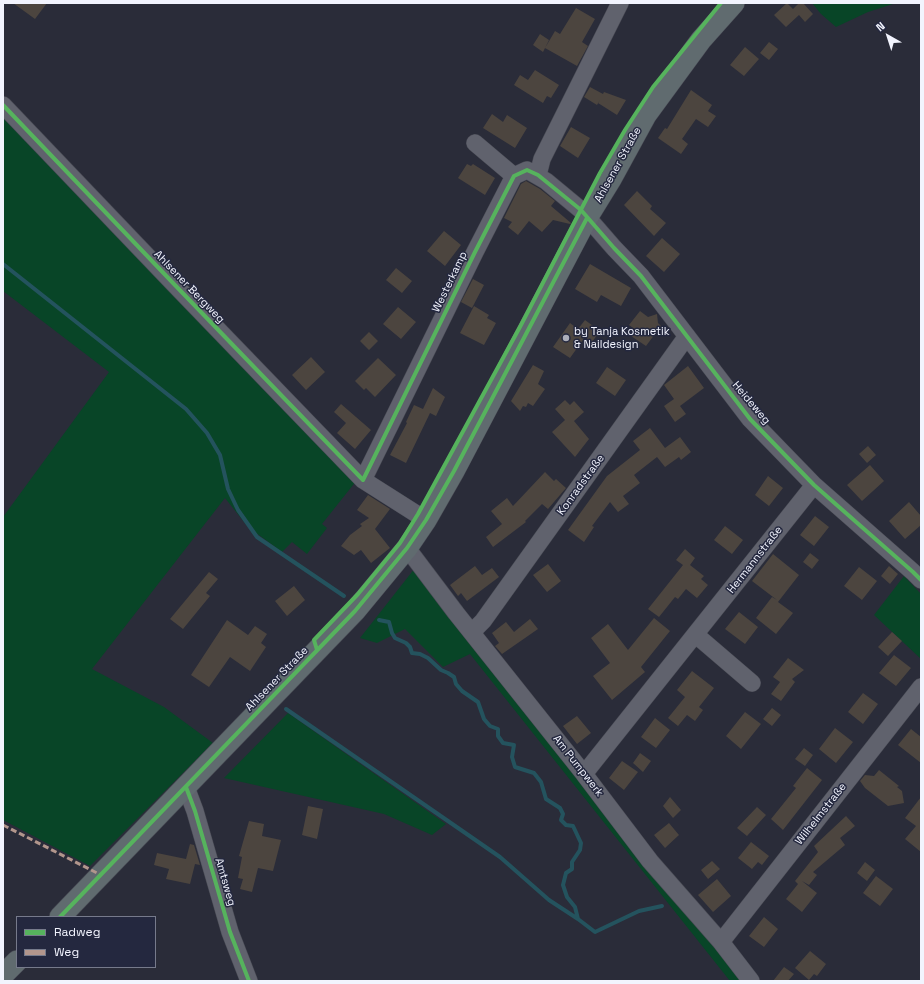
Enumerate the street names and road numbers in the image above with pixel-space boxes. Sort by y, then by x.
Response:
street label: Ahlsener Straße [592,125,644,205]
street label: Ahlsener Bergweg [151,248,227,326]
street label: Westerkamp [430,250,470,314]
street label: Heideweg [729,379,773,427]
street label: Konradstraße [555,452,607,518]
street label: Hermannstraße [725,524,785,596]
street label: Ahlsener Straße [243,644,311,714]
street label: Am Pumpwerk [550,733,606,799]
street label: Wilhelmstraße [793,780,849,848]
street label: Amtsweg [212,856,238,908]

